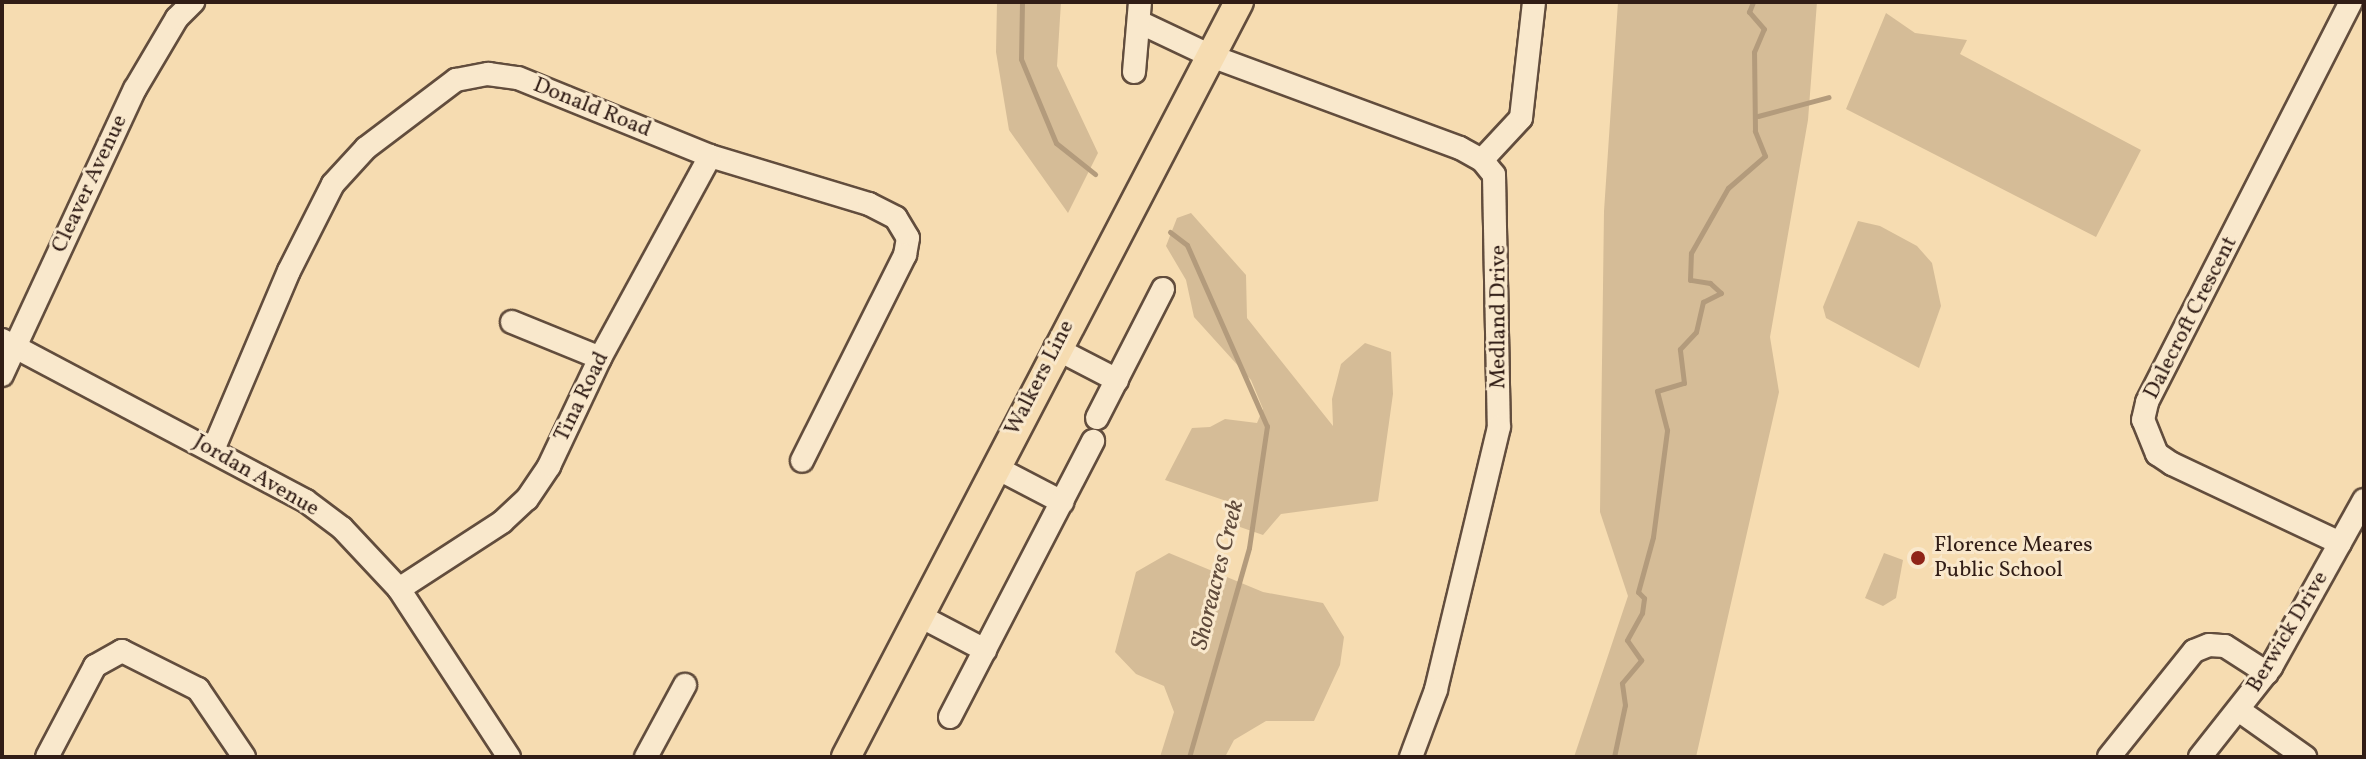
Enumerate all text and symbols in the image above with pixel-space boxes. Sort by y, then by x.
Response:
street label: Donald Road [529,72,655,144]
street label: Cleaver Avenue [47,111,133,257]
street label: Dalecroft Crescent [2139,232,2243,404]
street label: Medland Drive [1486,245,1512,389]
street label: Walkers Line [1000,316,1080,440]
street label: Tina Road [549,348,615,446]
street label: Jordan Avenue [188,429,324,523]
water label: Shoreacres Creek [1186,497,1252,653]
place label: Florence Meares Public School [1934,532,2093,584]
marker: Florence Meares Public School [1909,549,1927,567]
street label: Berwick Drive [2242,567,2334,697]

